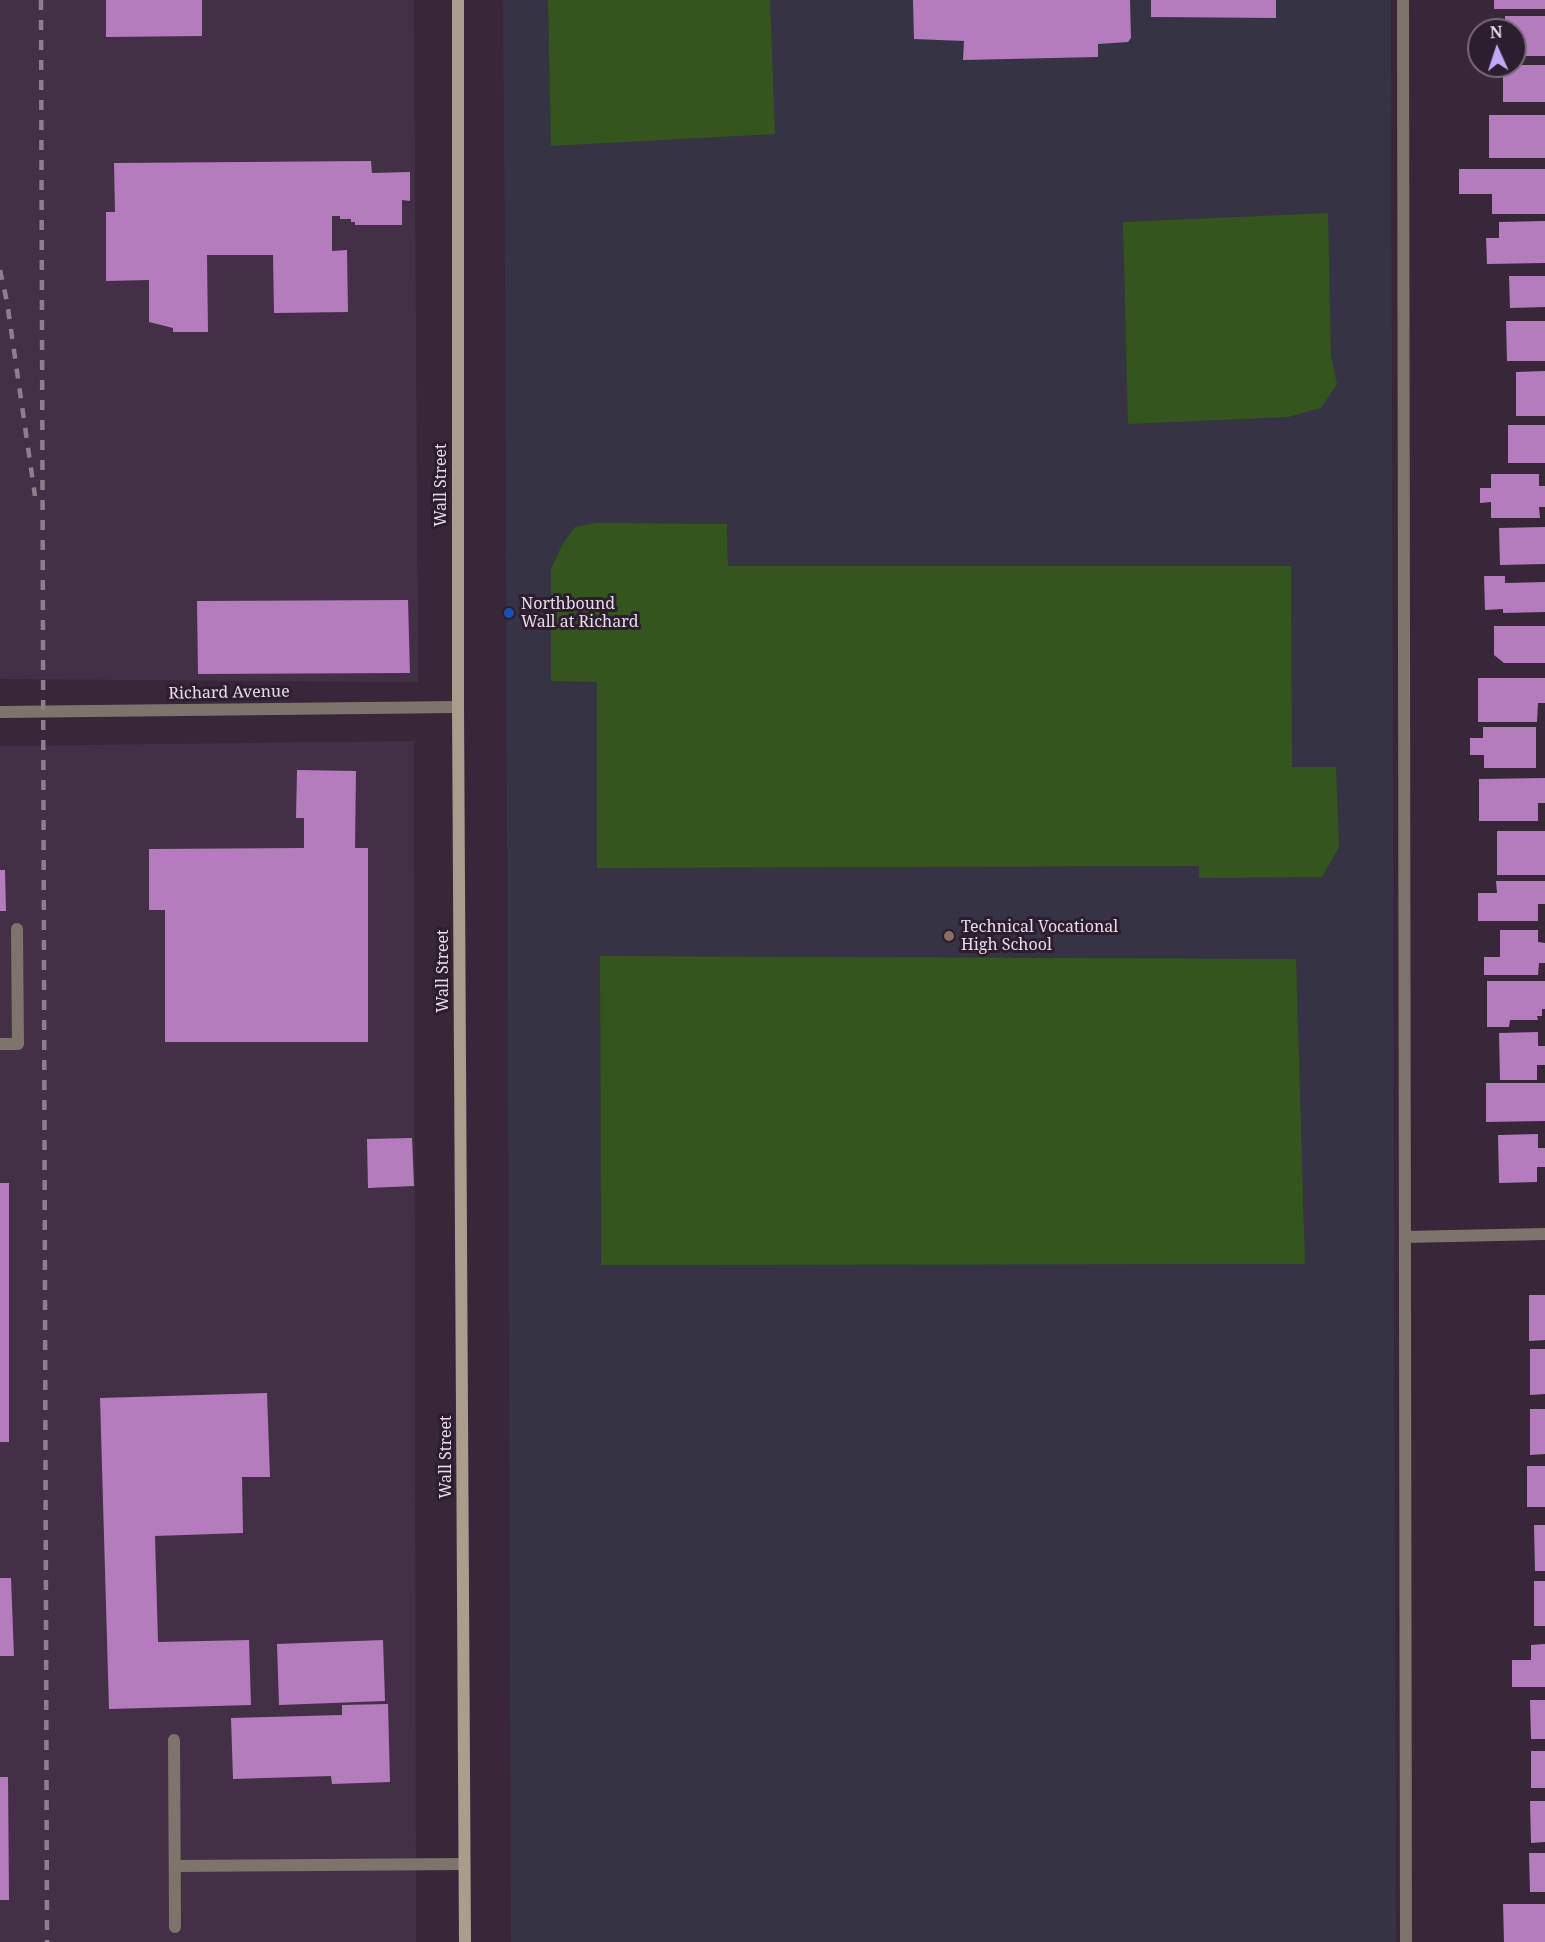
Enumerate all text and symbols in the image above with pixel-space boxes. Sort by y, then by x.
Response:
north arrow [1467,18,1527,78]
text: N [1489,21,1503,43]
street label: Wall Street [431,443,451,527]
place label: Northbound Wall at Richard [521,594,639,632]
marker: Northbound Wall at Richard [502,606,516,620]
street label: Richard Avenue [168,682,290,704]
place label: Technical Vocational High School [961,917,1118,955]
street label: Wall Street [433,929,453,1013]
marker: Technical Vocational High School [942,929,956,943]
street label: Wall Street [436,1415,456,1499]

